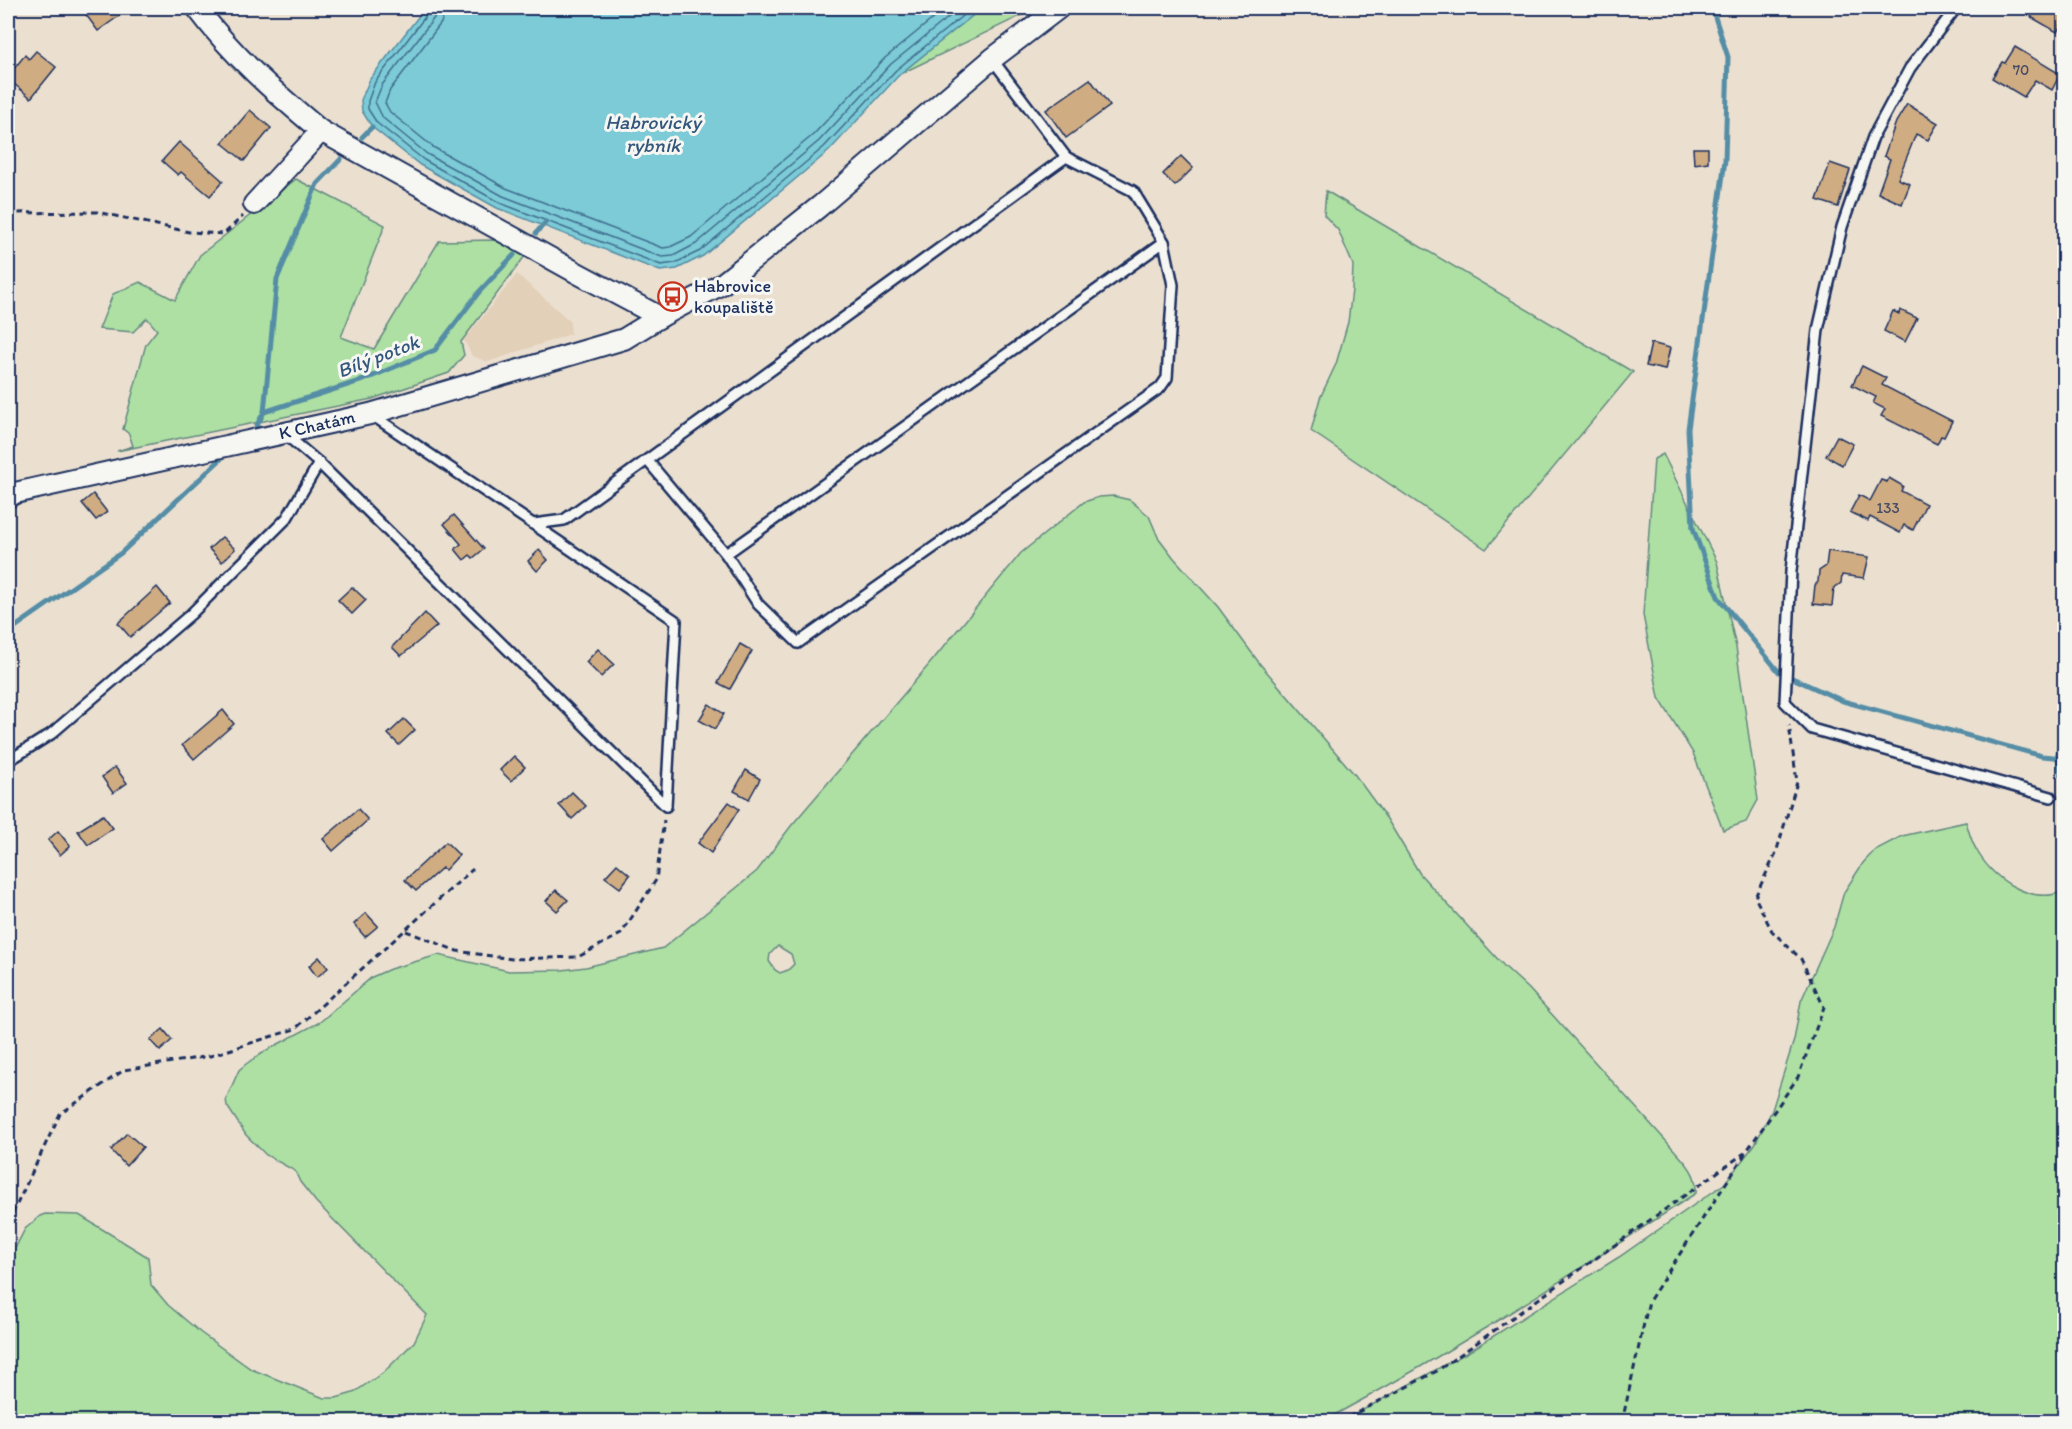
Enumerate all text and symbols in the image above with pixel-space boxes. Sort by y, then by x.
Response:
house number: 70 [2013,61,2029,79]
water label: Habrovický rybník [605,110,703,157]
place label: Habrovice koupaliště [694,275,773,318]
bus stop icon: Habrovice koupaliště [657,280,689,312]
water label: Bílý potok [334,329,424,383]
street label: K Chatám [277,406,357,444]
house number: 133 [1876,499,1900,517]

